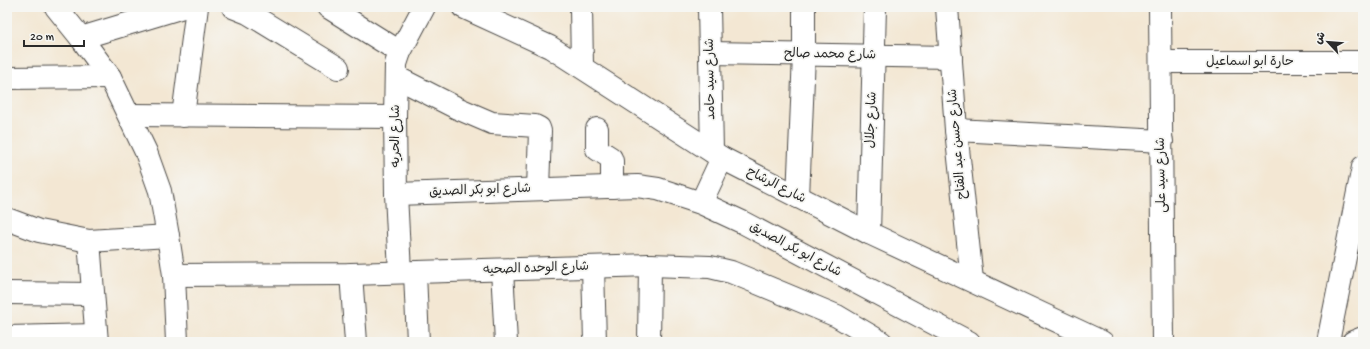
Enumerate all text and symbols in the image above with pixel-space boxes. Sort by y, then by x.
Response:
scale bar [24,22,84,48]
north arrow [1308,22,1348,62]
text: ش [1313,30,1329,47]
text: 20 m [30,31,55,45]
street label: شارع سيد حامد [703,38,719,120]
street label: شارع محمد صالح [784,47,876,63]
street label: حارة ابو اسماعيل [1206,55,1294,70]
street label: شارع حسن عبد الفتاح [946,88,970,200]
street label: شارع جلال [864,91,880,149]
street label: شارع الحريه [389,105,404,167]
street label: شارع سيد على [1154,137,1170,213]
street label: شارع الرشاح [744,165,808,207]
street label: شارع ابو بكر الصديق [429,182,531,200]
street label: شارع ابو بكر الصديق [747,219,843,281]
street label: شارع الوحده الصحيه [483,260,589,278]

